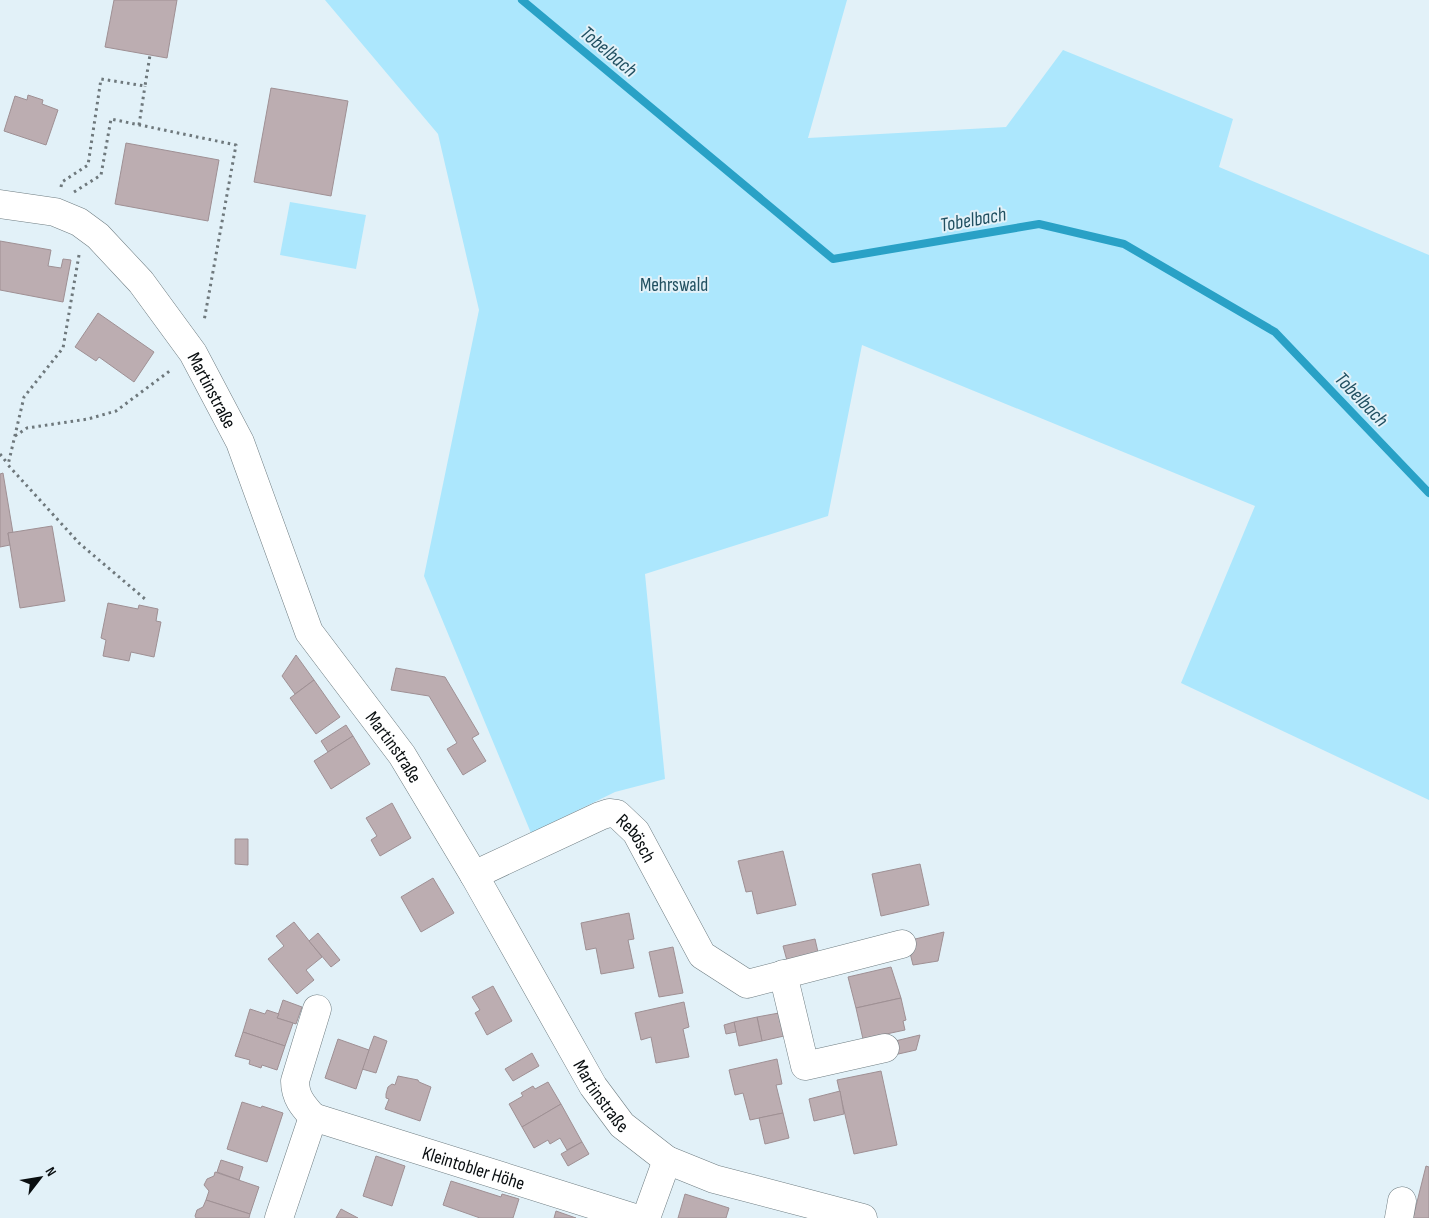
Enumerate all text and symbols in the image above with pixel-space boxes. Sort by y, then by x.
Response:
water label: Tobelbach [575,21,642,82]
water label: Tobelbach [938,202,1008,238]
park label: Mehrswald [640,274,708,297]
street label: Martinstraße [182,349,241,433]
water label: Tobelbach [1329,367,1393,432]
street label: Martinstraße [360,707,426,788]
street label: Rebösch [611,810,660,867]
street label: Martinstraße [568,1056,632,1139]
street label: Kleintobler Höhe [419,1142,527,1196]
north arrow [15,1153,65,1203]
text: N [42,1164,60,1179]

